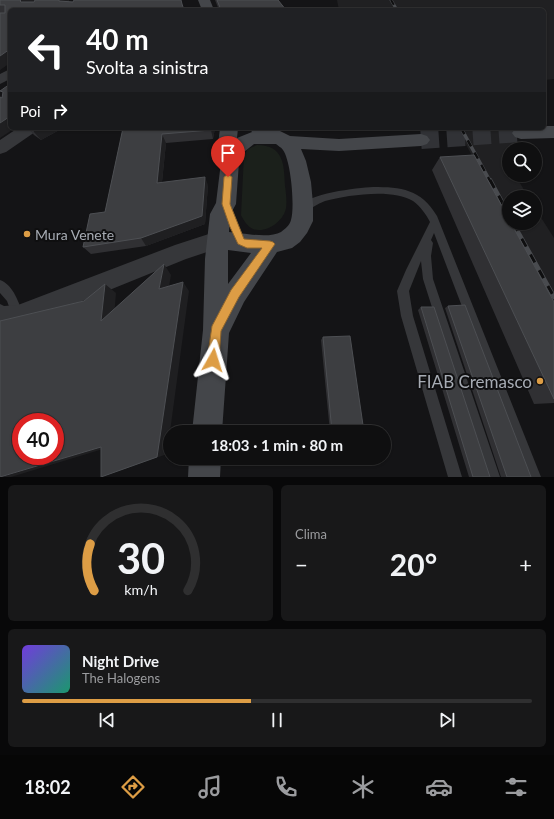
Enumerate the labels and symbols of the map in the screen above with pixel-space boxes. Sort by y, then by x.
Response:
pin [211,136,245,177]
place label: Mura Venete [35,226,114,243]
marker: Mura Venete [22,229,32,239]
position arrow [192,339,234,381]
place label: FIAB Cremasco [417,371,532,392]
marker: FIAB Cremasco [535,376,545,386]
speed limit sign: 40 [12,413,64,465]

